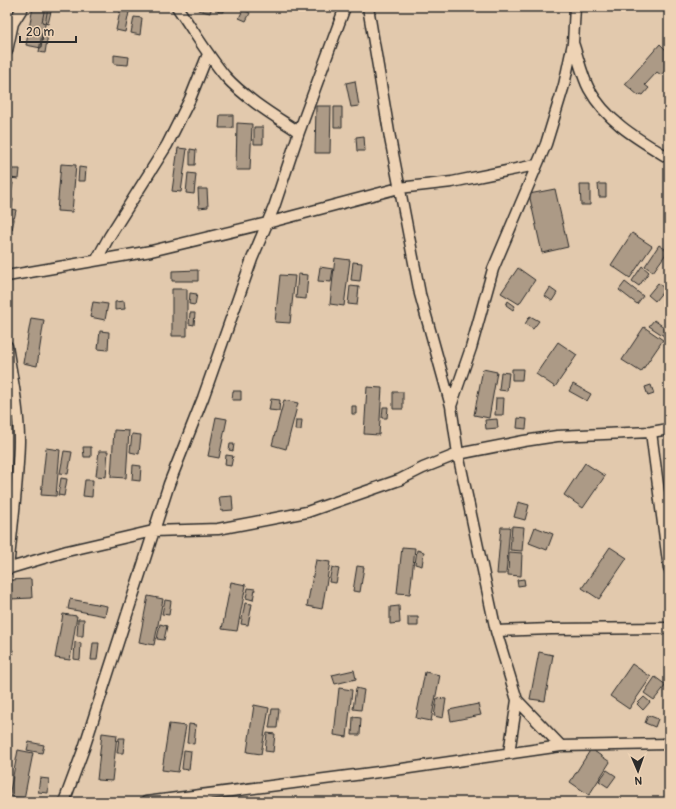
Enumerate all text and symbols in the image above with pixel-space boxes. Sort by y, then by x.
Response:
scale bar [20,18,76,44]
text: 20 m [26,25,55,40]
north arrow [618,751,658,791]
text: N [634,774,642,787]

